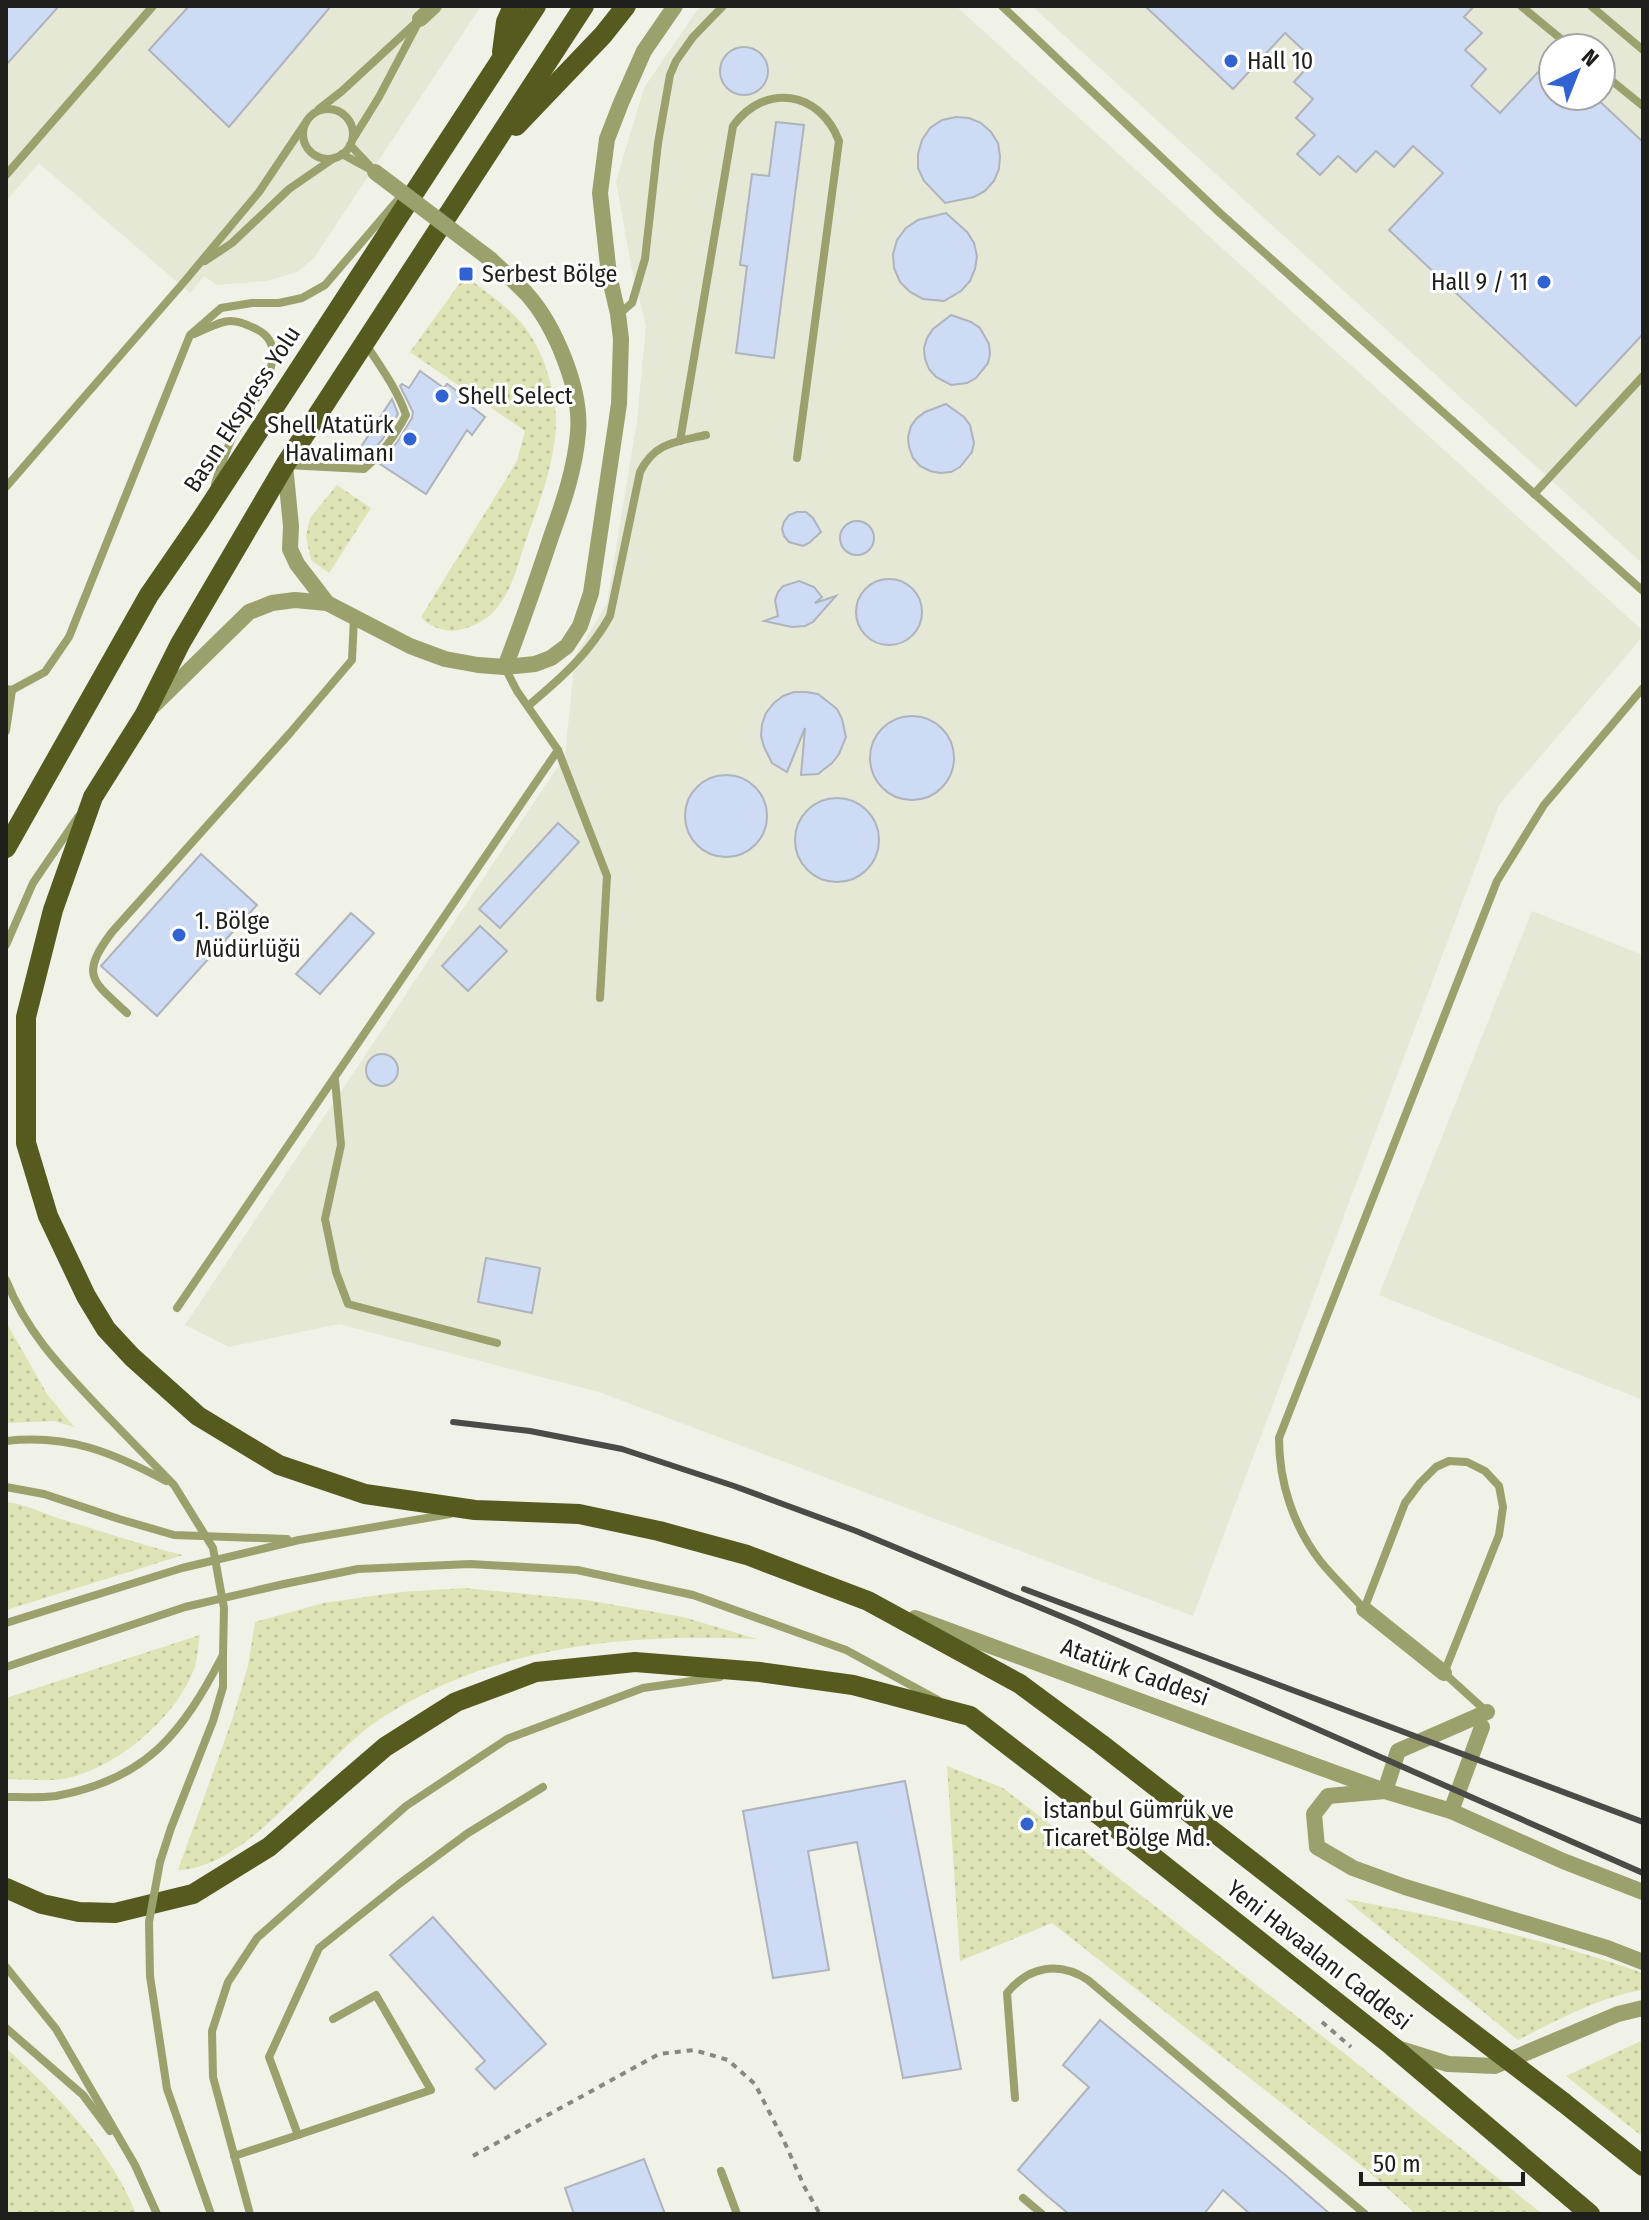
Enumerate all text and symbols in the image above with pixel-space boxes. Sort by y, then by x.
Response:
north arrow [1537,32,1617,112]
text: N [1576,43,1604,72]
place label: Hall 10 [1247,47,1313,75]
marker: Hall 10 [1222,52,1240,70]
place label: Serbest Bölge [482,260,617,288]
marker: Serbest Bölge [457,265,475,283]
place label: Hall 9 / 11 [1431,268,1528,296]
marker: Hall 9 / 11 [1535,273,1553,291]
street label: Basın Ekspress Yolu [178,321,306,497]
place label: Shell Select [458,382,573,410]
marker: Shell Select [433,387,451,405]
place label: Shell Atatürk Havalimanı [267,411,395,467]
marker: Shell Atatürk Havalimanı [401,430,419,448]
place label: 1. Bölge Müdürlüğü [195,907,301,963]
marker: 1. Bölge Müdürlüğü [170,926,188,944]
street label: Atatürk Caddesi [1057,1632,1213,1712]
place label: İstanbul Gümrük ve Ticaret Bölge Md. [1043,1796,1234,1852]
marker: İstanbul Gümrük ve Ticaret Bölge Md. [1018,1815,1036,1833]
street label: Yeni Havaalanı Caddesi [1221,1874,1417,2036]
scale bar [1361,2136,1523,2186]
text: 50 m [1373,2150,1421,2178]

